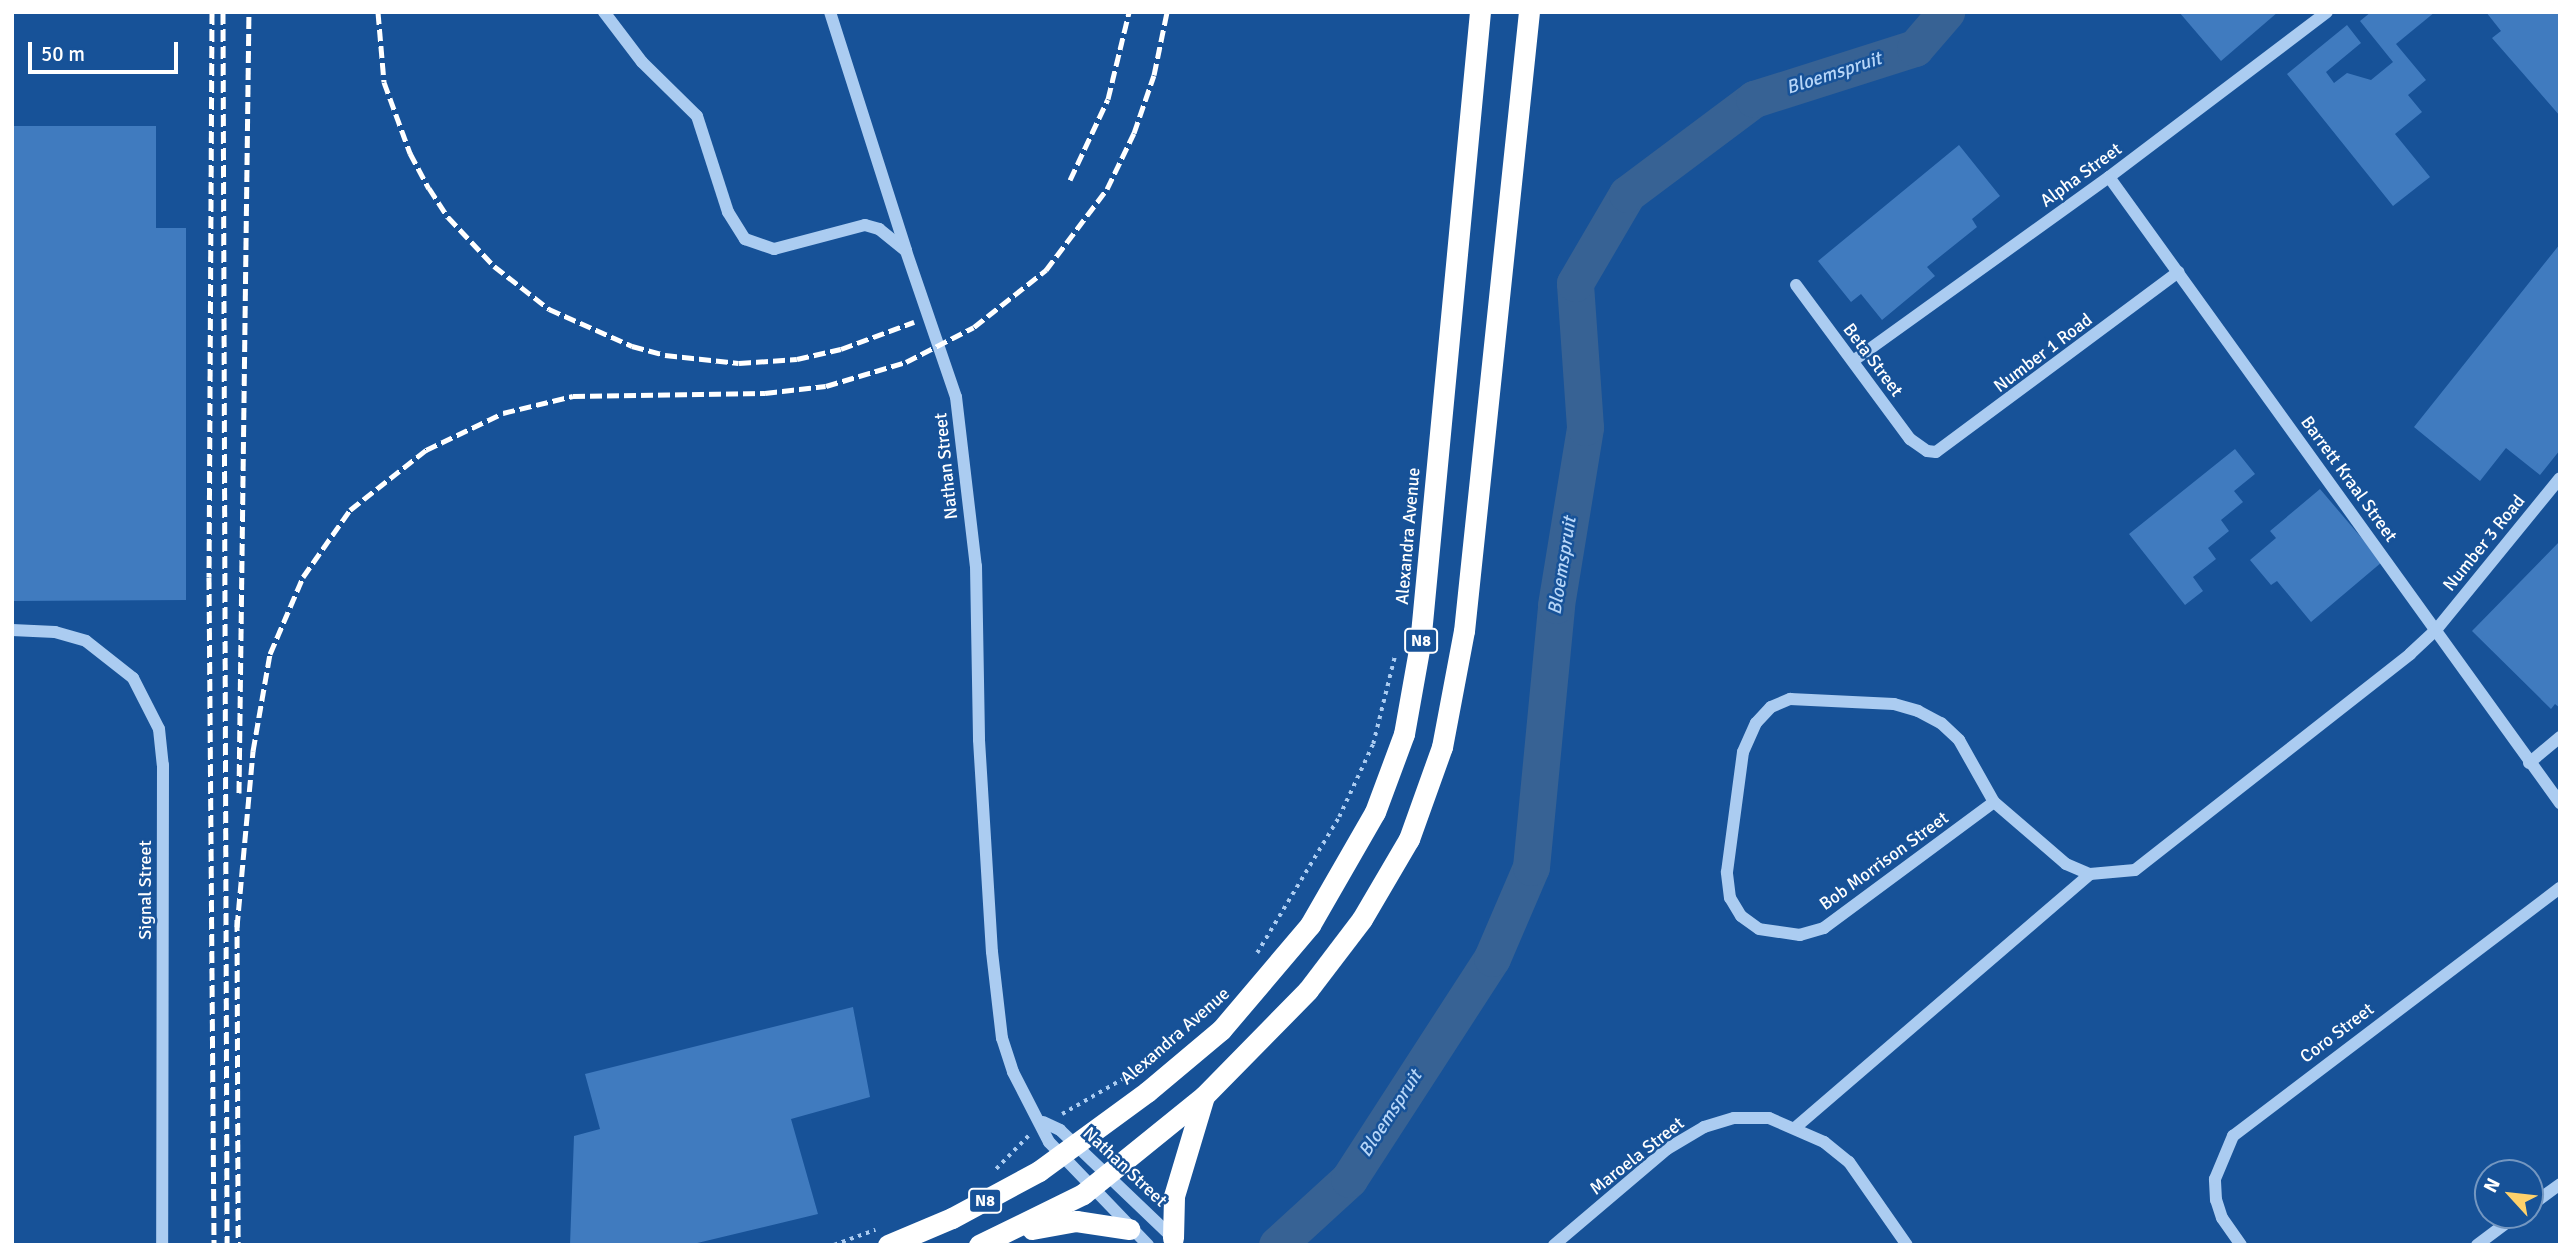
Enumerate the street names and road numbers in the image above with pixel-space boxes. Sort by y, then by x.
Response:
street label: Alpha Street [2036,138,2126,212]
street label: Number 1 Road [1989,309,2097,397]
street label: Beta Street [1838,319,1908,401]
street label: Nathan Street [930,412,962,520]
street label: Barrett Kraal Street [2296,412,2402,546]
street label: Alexandra Avenue [1391,467,1425,605]
street label: Number 3 Road [2439,490,2529,596]
road number: N8 [1404,628,1438,654]
street label: Bob Morrison Street [1815,807,1953,915]
street label: Signal Street [134,840,156,940]
street label: Alexandra Avenue [1116,983,1234,1089]
street label: Coro Street [2296,998,2378,1068]
street label: Maroela Street [1586,1113,1688,1199]
street label: Nathan Street [1078,1123,1172,1211]
road number: N8 [968,1189,1002,1214]

